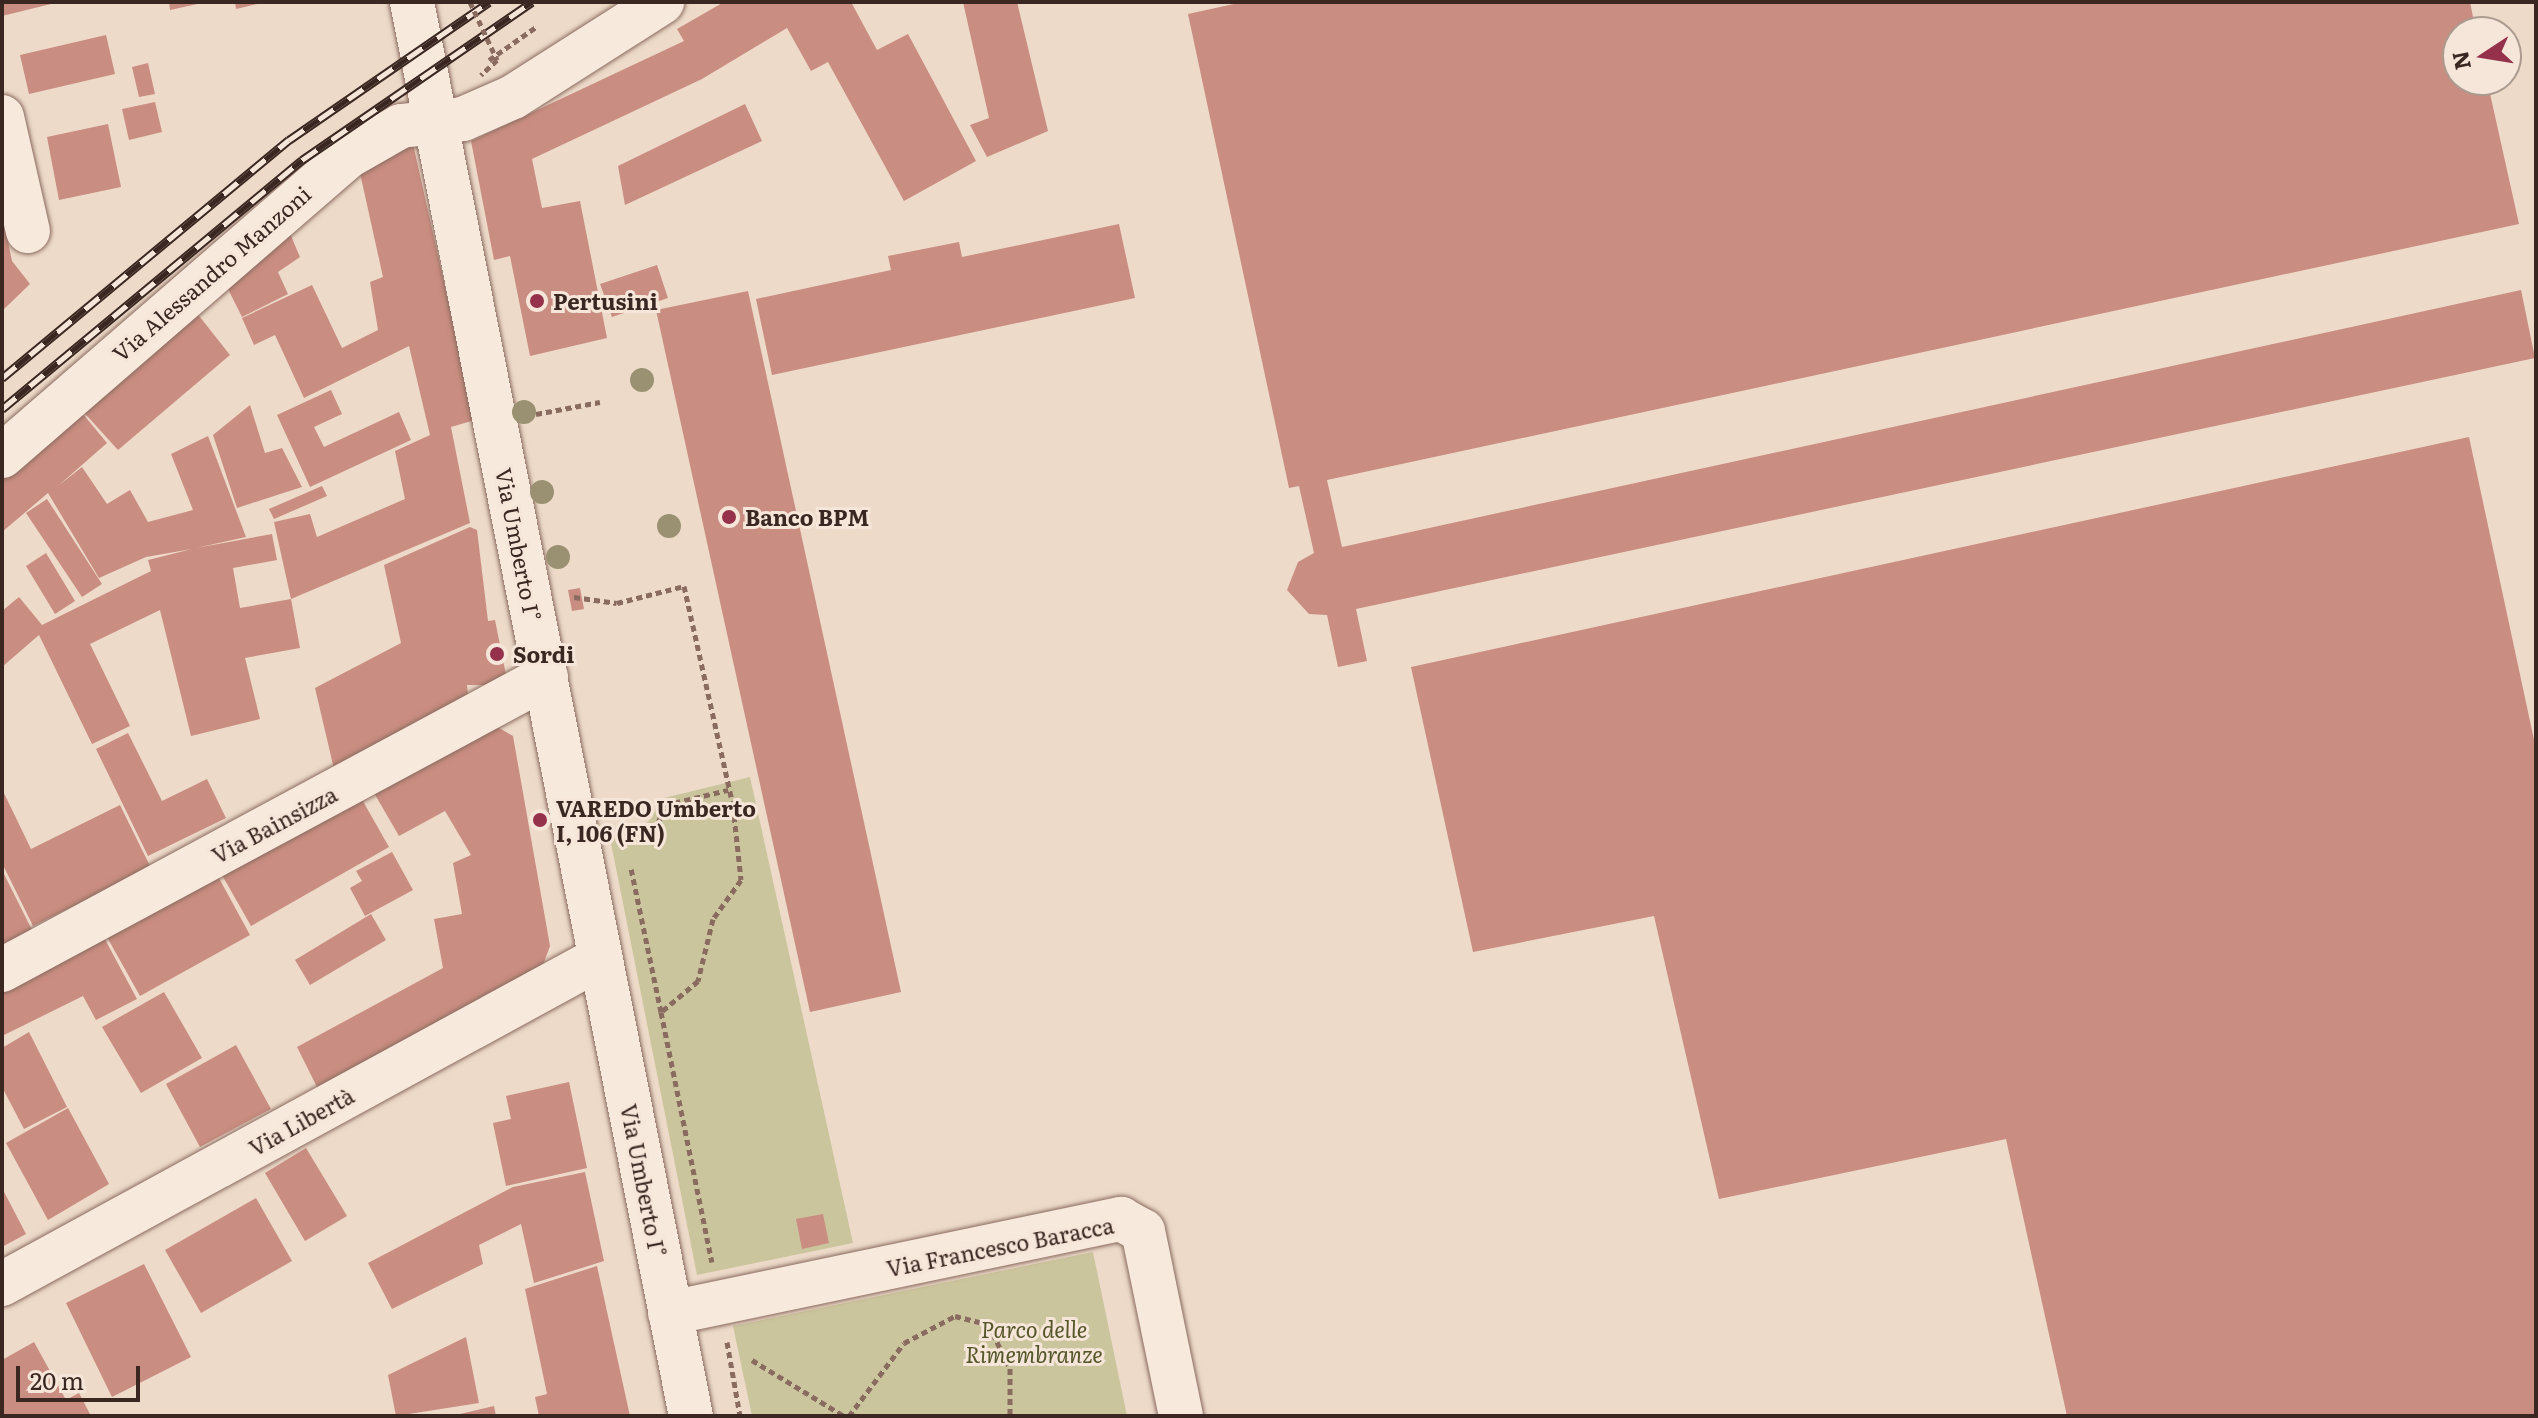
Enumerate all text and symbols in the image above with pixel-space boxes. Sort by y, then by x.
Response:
north arrow [2442,16,2522,96]
text: N [2442,48,2478,73]
street label: Via Alessandro Manzoni [107,180,315,366]
place label: Pertusini [553,288,658,314]
marker: Pertusini [528,292,546,310]
street label: Via Umberto I° [491,465,547,623]
place label: Banco BPM [745,504,869,530]
marker: Banco BPM [720,508,738,526]
place label: Sordi [513,641,574,667]
marker: Sordi [488,645,506,663]
street label: Via Bainsizza [207,780,341,868]
place label: VAREDO Umberto I, 106 (FN) [556,794,756,846]
marker: VAREDO Umberto I, 106 (FN) [531,811,549,829]
street label: Via Libertà [244,1081,358,1161]
street label: Via Umberto I° [616,1101,672,1259]
street label: Via Francesco Baracca [884,1211,1116,1281]
park label: Parco delle Rimembranze [965,1315,1103,1366]
scale bar [20,1350,144,1400]
text: 20 m [30,1362,84,1397]

